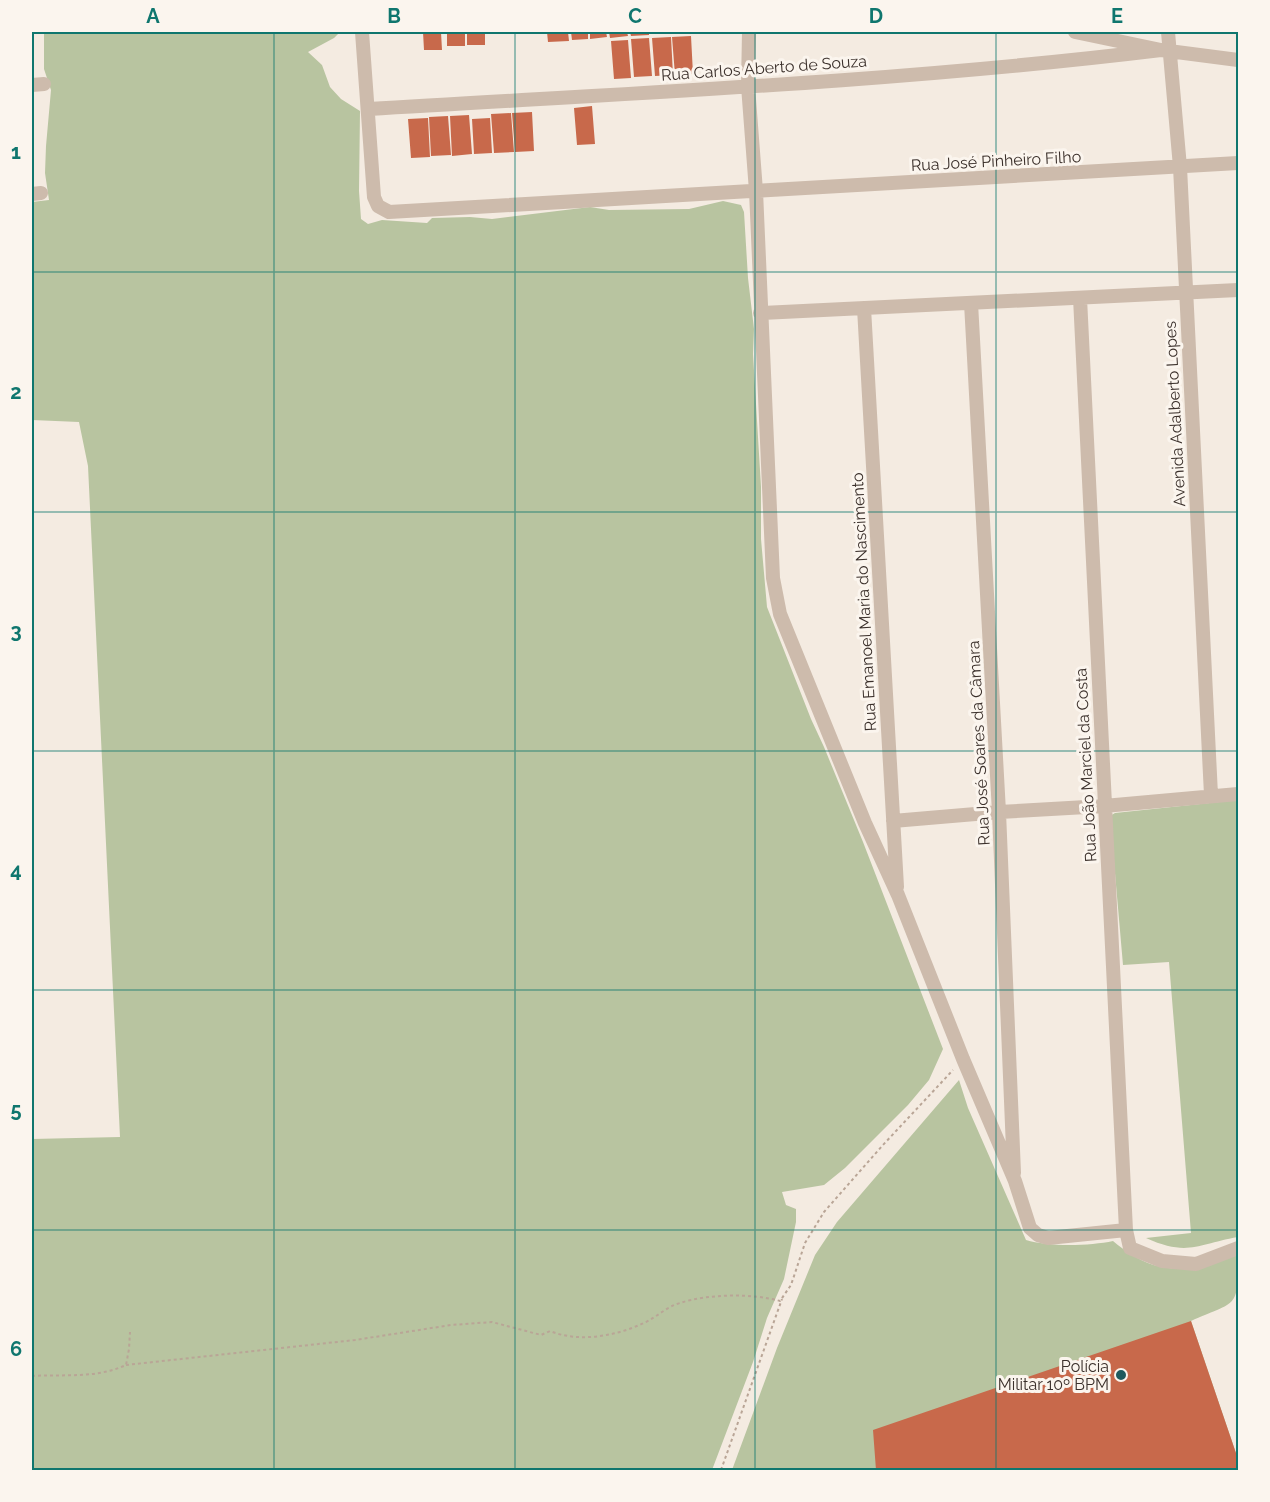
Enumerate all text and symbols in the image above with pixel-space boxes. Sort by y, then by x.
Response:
text: A [146,4,160,28]
text: B [387,4,401,28]
text: C [628,4,642,28]
text: D [869,4,883,28]
text: E [1111,4,1123,28]
street label: Rua Carlos Aberto de Souza [660,51,868,85]
text: 1 [11,140,21,164]
street label: Rua José Pinheiro Filho [910,147,1082,175]
street label: Avenida Adalberto Lopes [1161,320,1189,507]
text: 2 [10,380,22,404]
street label: Rua Emanoel Maria do Nascimento [848,472,880,732]
text: 3 [10,619,22,643]
street label: Rua José Soares da Câmara [964,640,994,846]
street label: Rua João Marciel da Costa [1071,667,1101,863]
text: 4 [10,858,22,882]
text: 5 [10,1098,22,1122]
text: 6 [10,1337,22,1361]
place label: Polícia Militar 10º BPM [998,1357,1109,1394]
marker: Polícia Militar 10º BPM [1114,1368,1128,1382]

